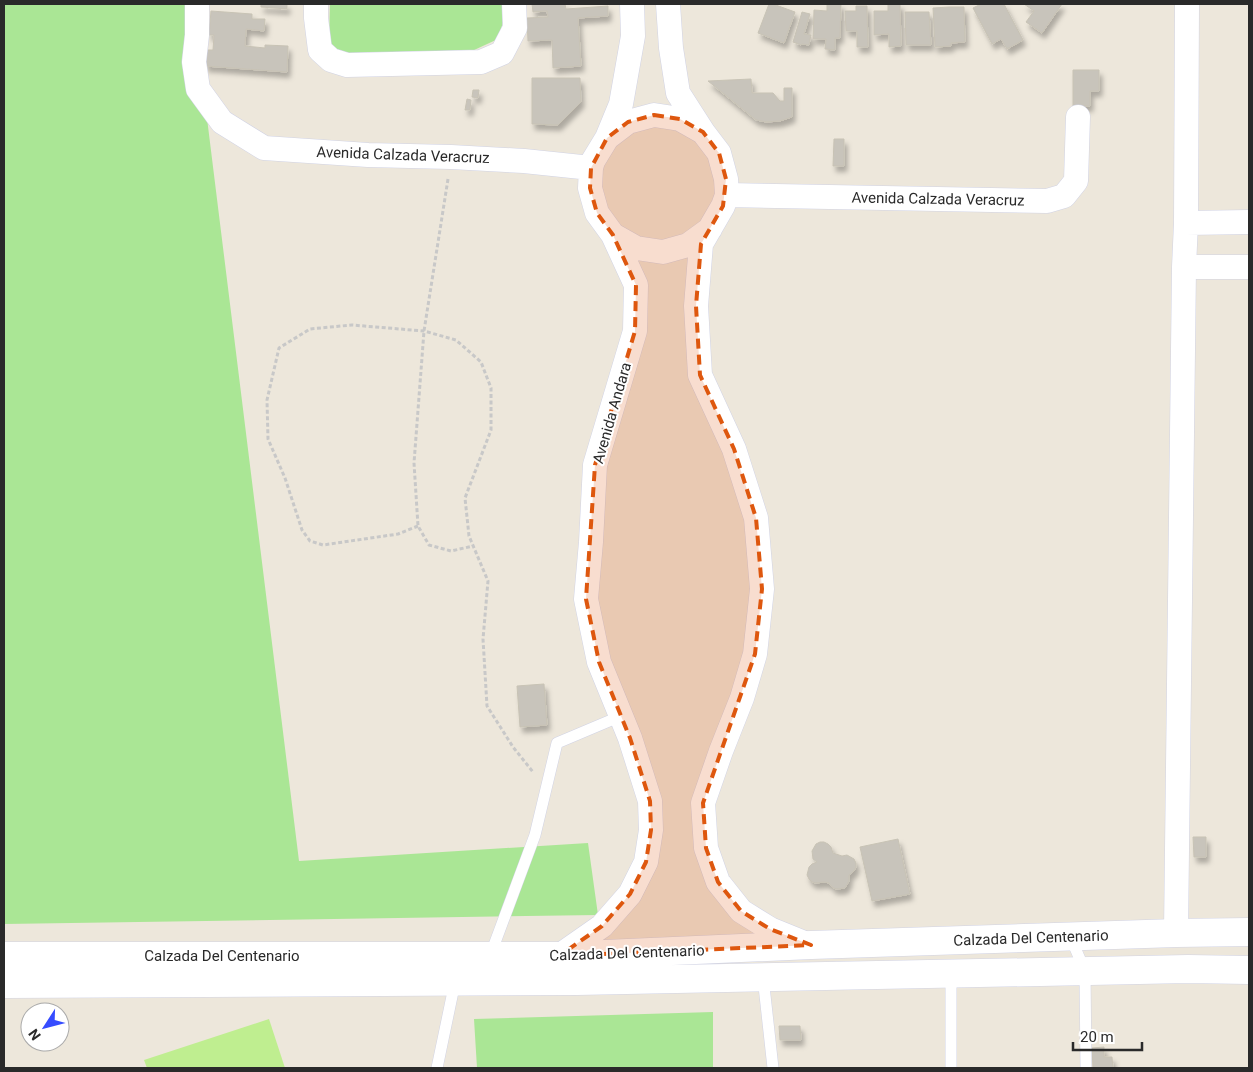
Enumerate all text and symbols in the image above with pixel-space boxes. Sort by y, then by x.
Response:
street label: Avenida Calzada Veracruz [316,143,490,167]
street label: Avenida Calzada Veracruz [851,188,1025,210]
street label: Avenida Andara [589,360,635,466]
street label: Calzada Del Centenario [953,926,1109,950]
street label: Calzada Del Centenario [549,941,705,965]
street label: Calzada Del Centenario [144,947,300,965]
north arrow [20,1002,70,1052]
scale bar [1073,1020,1142,1052]
text: N [25,1026,44,1043]
text: 20 m [1080,1028,1114,1046]

